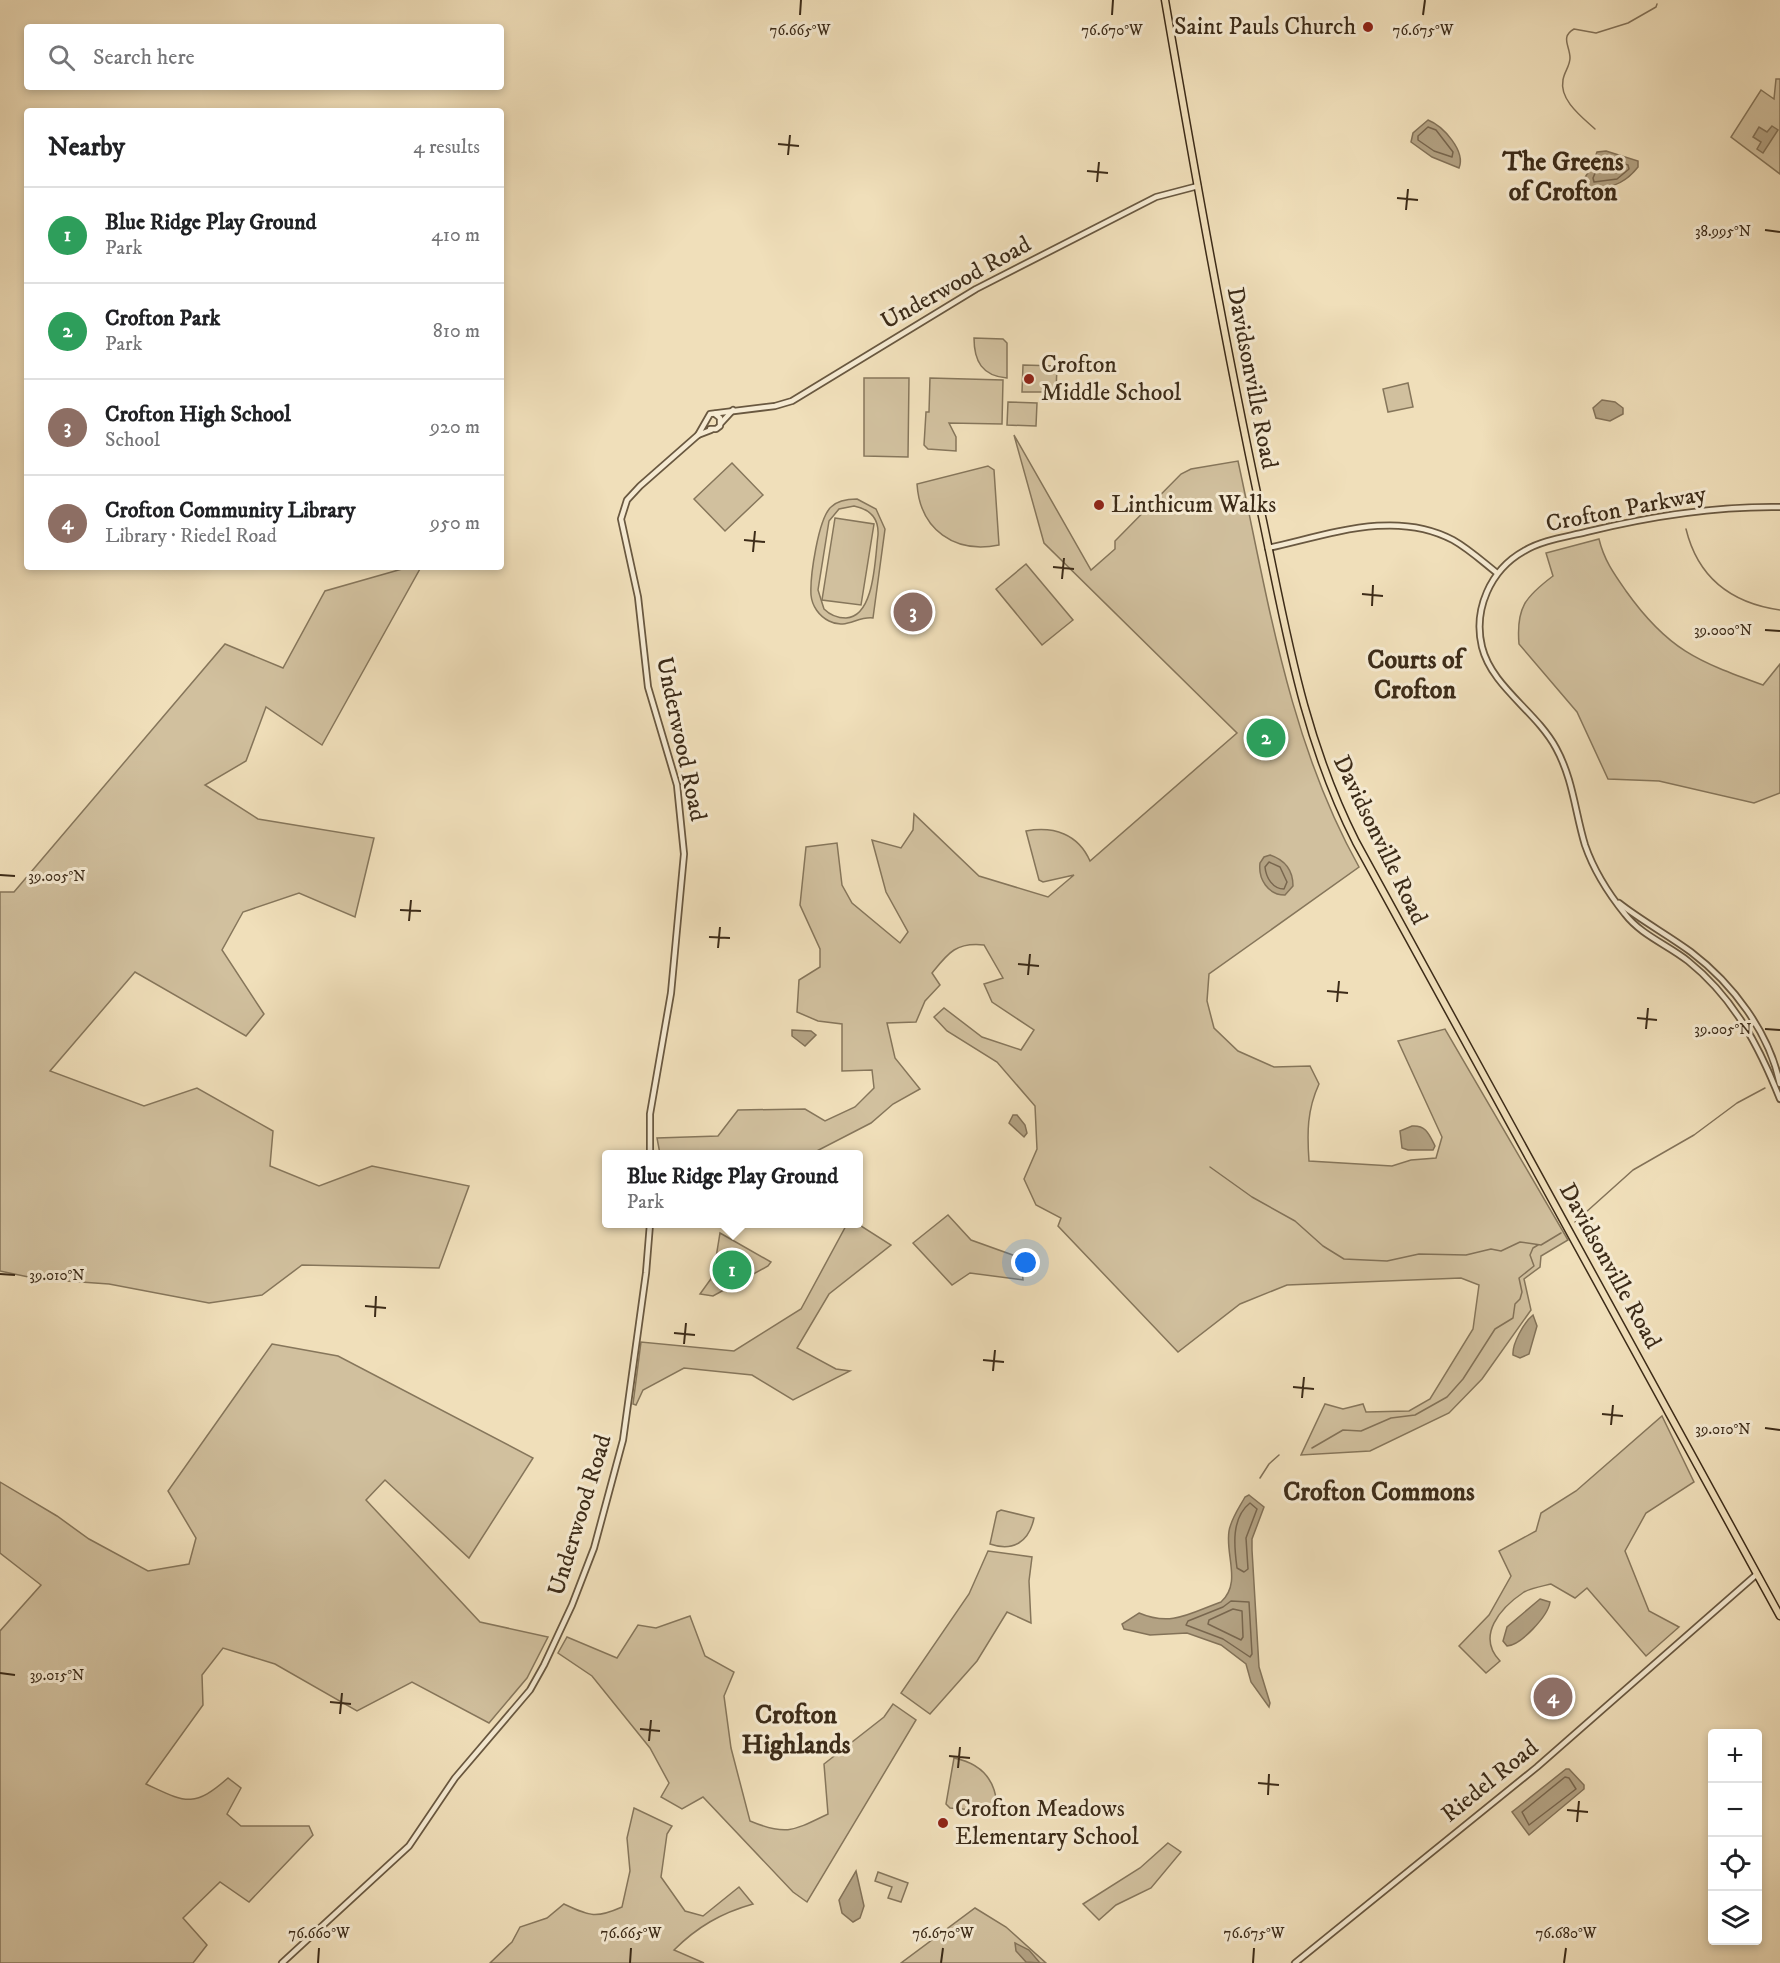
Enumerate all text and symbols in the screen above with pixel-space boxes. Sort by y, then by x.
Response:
place label: Saint Pauls Church [1174,12,1356,42]
marker: Saint Pauls Church [1361,20,1375,34]
text: 76.665°W [770,21,831,40]
text: 76.670°W [1081,21,1143,40]
text: 76.675°W [1393,21,1454,40]
search box [24,24,504,90]
icon: search [45,41,78,74]
text: Search here [93,44,195,71]
text: Nearby [48,131,125,164]
text: 4 results [413,135,480,160]
district label: The Greens of Crofton [1501,146,1624,209]
text: Blue Ridge Play Ground [105,209,317,236]
text: 38.995°N [1695,222,1751,241]
text: 1 [64,223,71,248]
text: 410 m [431,223,480,248]
street label: Underwood Road [876,229,1036,337]
text: Park [105,236,142,261]
street label: Davidsonville Road [1220,284,1284,472]
text: Crofton Park [105,305,220,332]
text: 2 [63,319,72,344]
text: 810 m [433,319,480,344]
text: Park [105,332,142,357]
place label: Crofton Middle School [1041,350,1182,408]
marker: Crofton Middle School [1022,372,1036,386]
text: Crofton High School [105,401,291,428]
text: 3 [64,415,71,440]
text: 920 m [430,415,480,440]
text: School [105,428,160,453]
street label: Crofton Parkway [1543,479,1709,539]
place label: Linthicum Walks [1111,490,1276,520]
text: Crofton Community Library [105,497,355,524]
marker: Linthicum Walks [1092,498,1106,512]
text: 4 [62,511,73,536]
text: 950 m [430,511,480,536]
text: Library · Riedel Road [105,524,277,549]
pin: 3 [894,590,932,634]
text: 39.000°N [1694,621,1752,640]
district label: Courts of Crofton [1367,644,1468,707]
street label: Underwood Road [649,654,713,824]
pin: 2 [1246,716,1286,760]
street label: Davidsonville Road [1326,750,1434,930]
text: 39.005°N [28,867,86,886]
text: 39.005°N [1694,1020,1752,1039]
popup [602,1150,863,1228]
text: Blue Ridge Play Ground [627,1163,838,1190]
street label: Davidsonville Road [1552,1178,1668,1354]
text: Park [627,1190,664,1215]
pin: 1 [712,1248,752,1292]
your location [1011,1248,1040,1277]
text: 39.010°N [29,1266,85,1285]
text: 39.010°N [1695,1420,1751,1439]
street label: Underwood Road [541,1431,619,1599]
district label: Crofton Commons [1283,1476,1475,1509]
text: 39.015°N [30,1666,84,1685]
pin: 4 [1534,1674,1572,1720]
district label: Crofton Highlands [742,1699,851,1762]
map controls [1708,1729,1762,1945]
button: + [1708,1729,1762,1783]
street label: Riedel Road [1435,1733,1545,1829]
button: − [1708,1783,1762,1837]
place label: Crofton Meadows Elementary School [955,1794,1139,1852]
marker: Crofton Meadows Elementary School [936,1816,950,1830]
button: locate [1708,1837,1762,1891]
button: layers [1708,1891,1762,1945]
text: 76.660°W [288,1924,350,1943]
text: 76.665°W [601,1924,662,1943]
text: 76.670°W [912,1924,974,1943]
text: 76.675°W [1224,1924,1285,1943]
text: 76.680°W [1535,1924,1597,1943]

